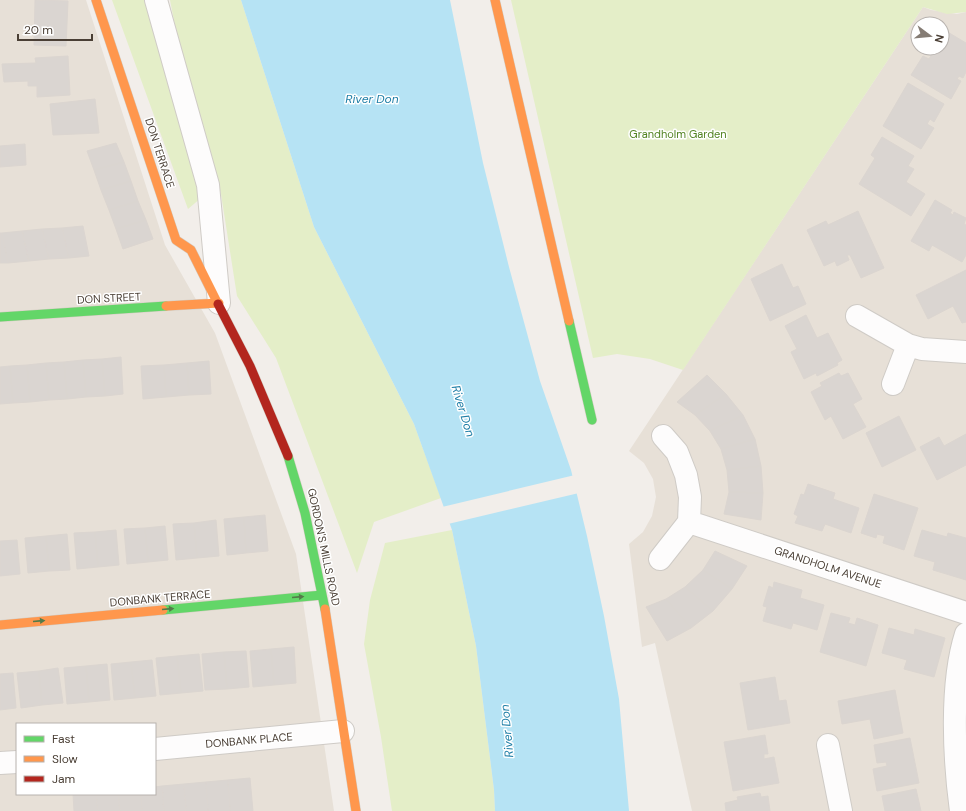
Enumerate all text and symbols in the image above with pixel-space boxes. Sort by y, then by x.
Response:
scale bar [18,16,92,42]
north arrow [910,16,950,56]
text: 20 m [24,22,53,38]
text: N [932,33,947,45]
water label: River Don [345,91,399,107]
street label: DON TERRACE [142,116,178,190]
park label: Grandholm Garden [629,127,727,141]
street label: DON STREET [77,289,141,307]
water label: River Don [448,383,478,439]
street label: GORDON'S MILLS ROAD [305,487,343,608]
street label: GRANDHOLM AVENUE [773,543,883,591]
street label: DONBANK TERRACE [109,587,211,609]
one-way arrow [292,594,304,601]
one-way arrow [162,606,174,613]
one-way arrow [33,618,45,625]
water label: River Don [497,704,517,758]
legend [16,723,156,795]
street label: DONBANK PLACE [205,729,293,751]
text: Fast [52,731,75,747]
text: Slow [52,751,78,767]
text: Jam [52,771,75,787]

